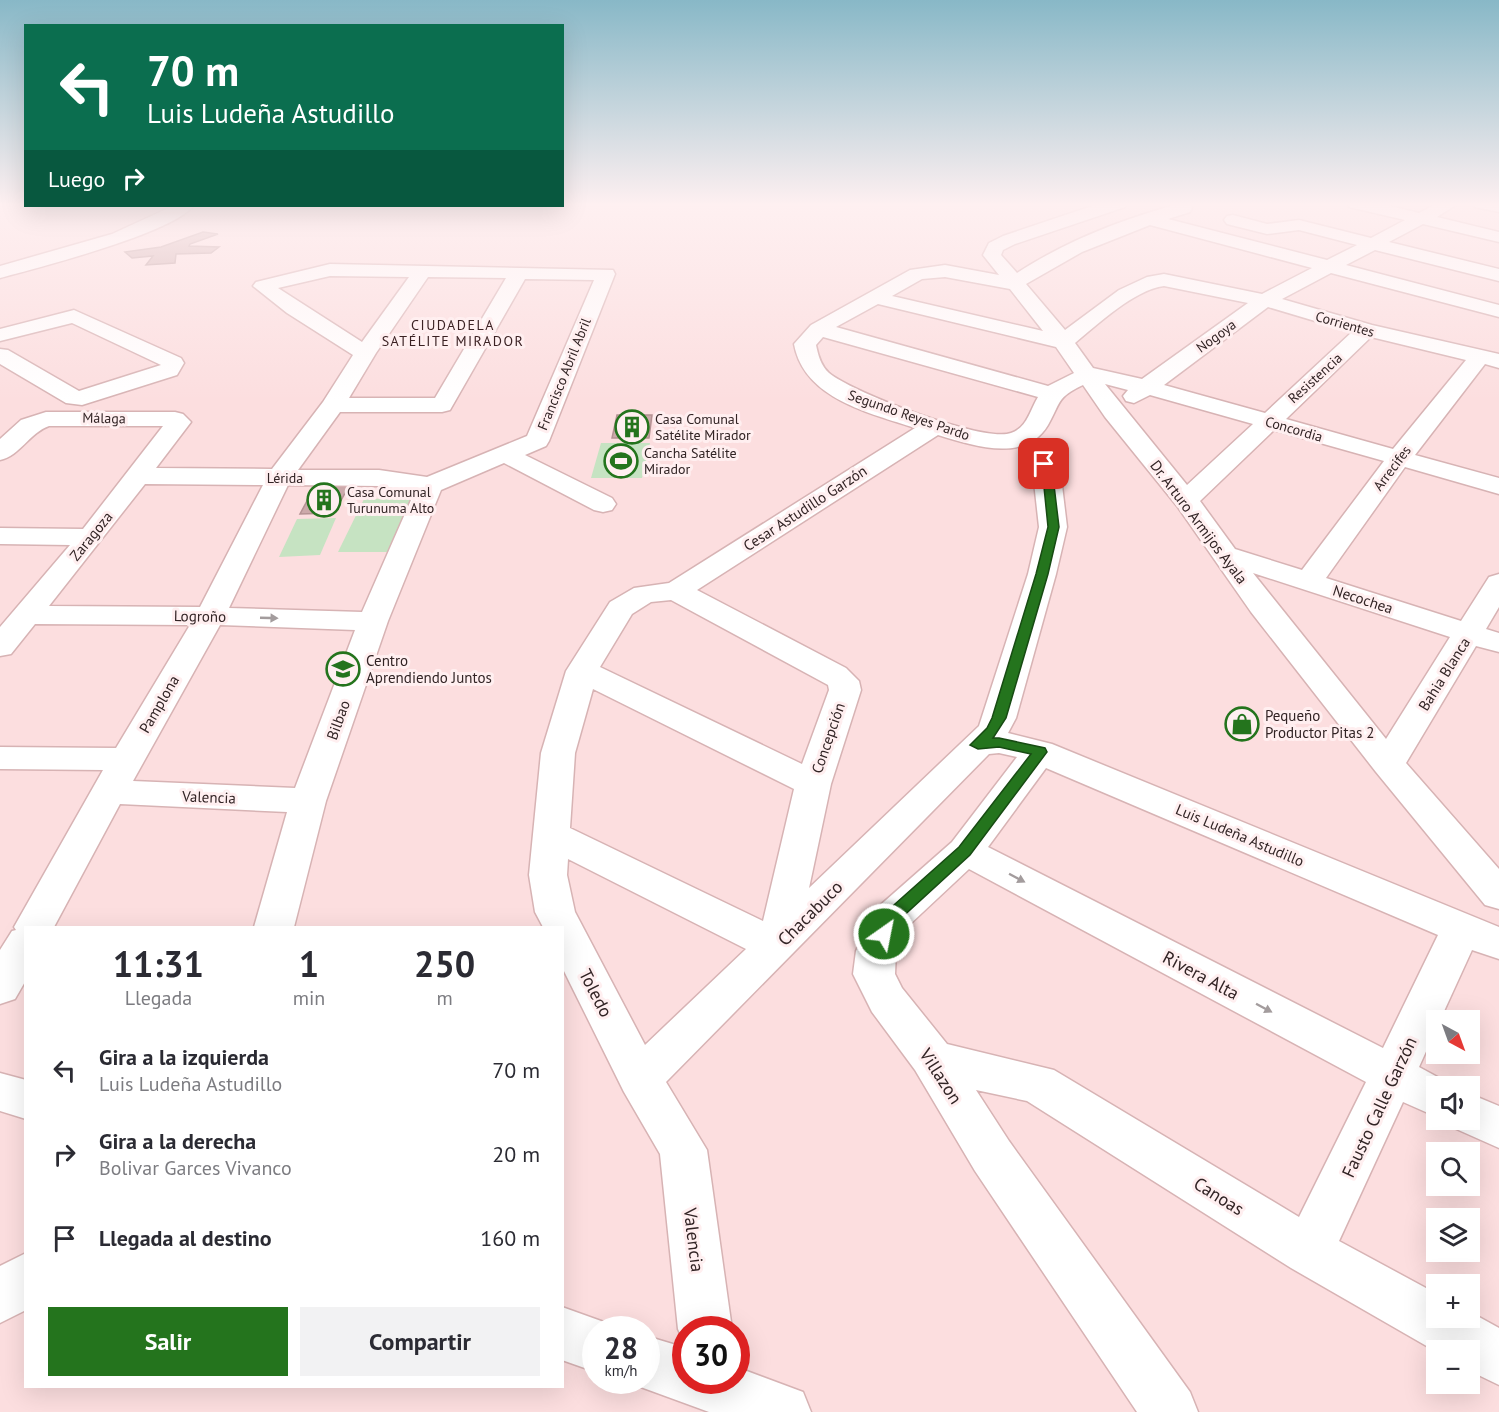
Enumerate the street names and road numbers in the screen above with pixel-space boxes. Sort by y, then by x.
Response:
street label: Corrientes [1313,307,1377,341]
street label: Francisco Abril Abril [533,315,595,433]
street label: Nogoya [1192,315,1240,357]
street label: Resistencia [1284,349,1346,407]
street label: Segundo Reyes Pardo [846,386,972,444]
street label: Málaga [82,409,126,427]
street label: Concordia [1263,412,1325,446]
street label: Arrecifes [1369,442,1415,494]
street label: Dr. Arturo Armijos Ayala [1146,456,1252,588]
street label: Cesar Astudillo Garzón [740,461,870,555]
street label: Lérida [267,469,303,487]
street label: Zaragoza [65,508,117,564]
street label: Necochea [1331,580,1395,618]
street label: Logroño [174,606,226,626]
street label: Bahia Blanca [1414,634,1474,714]
street label: Pamplona [135,672,183,736]
street label: Bilbao [322,698,354,742]
street label: Concepción [807,700,849,776]
street label: Valencia [181,787,236,807]
street label: Luis Ludeña Astudillo [1173,799,1307,871]
street label: Chacabuco [773,876,847,950]
street label: Rivera Alta [1159,945,1243,1005]
street label: Toledo [574,965,618,1021]
street label: Fausto Calle Garzón [1336,1033,1422,1181]
street label: Villazon [914,1043,967,1108]
street label: Canoas [1190,1172,1248,1220]
street label: Valencia [679,1206,709,1273]

